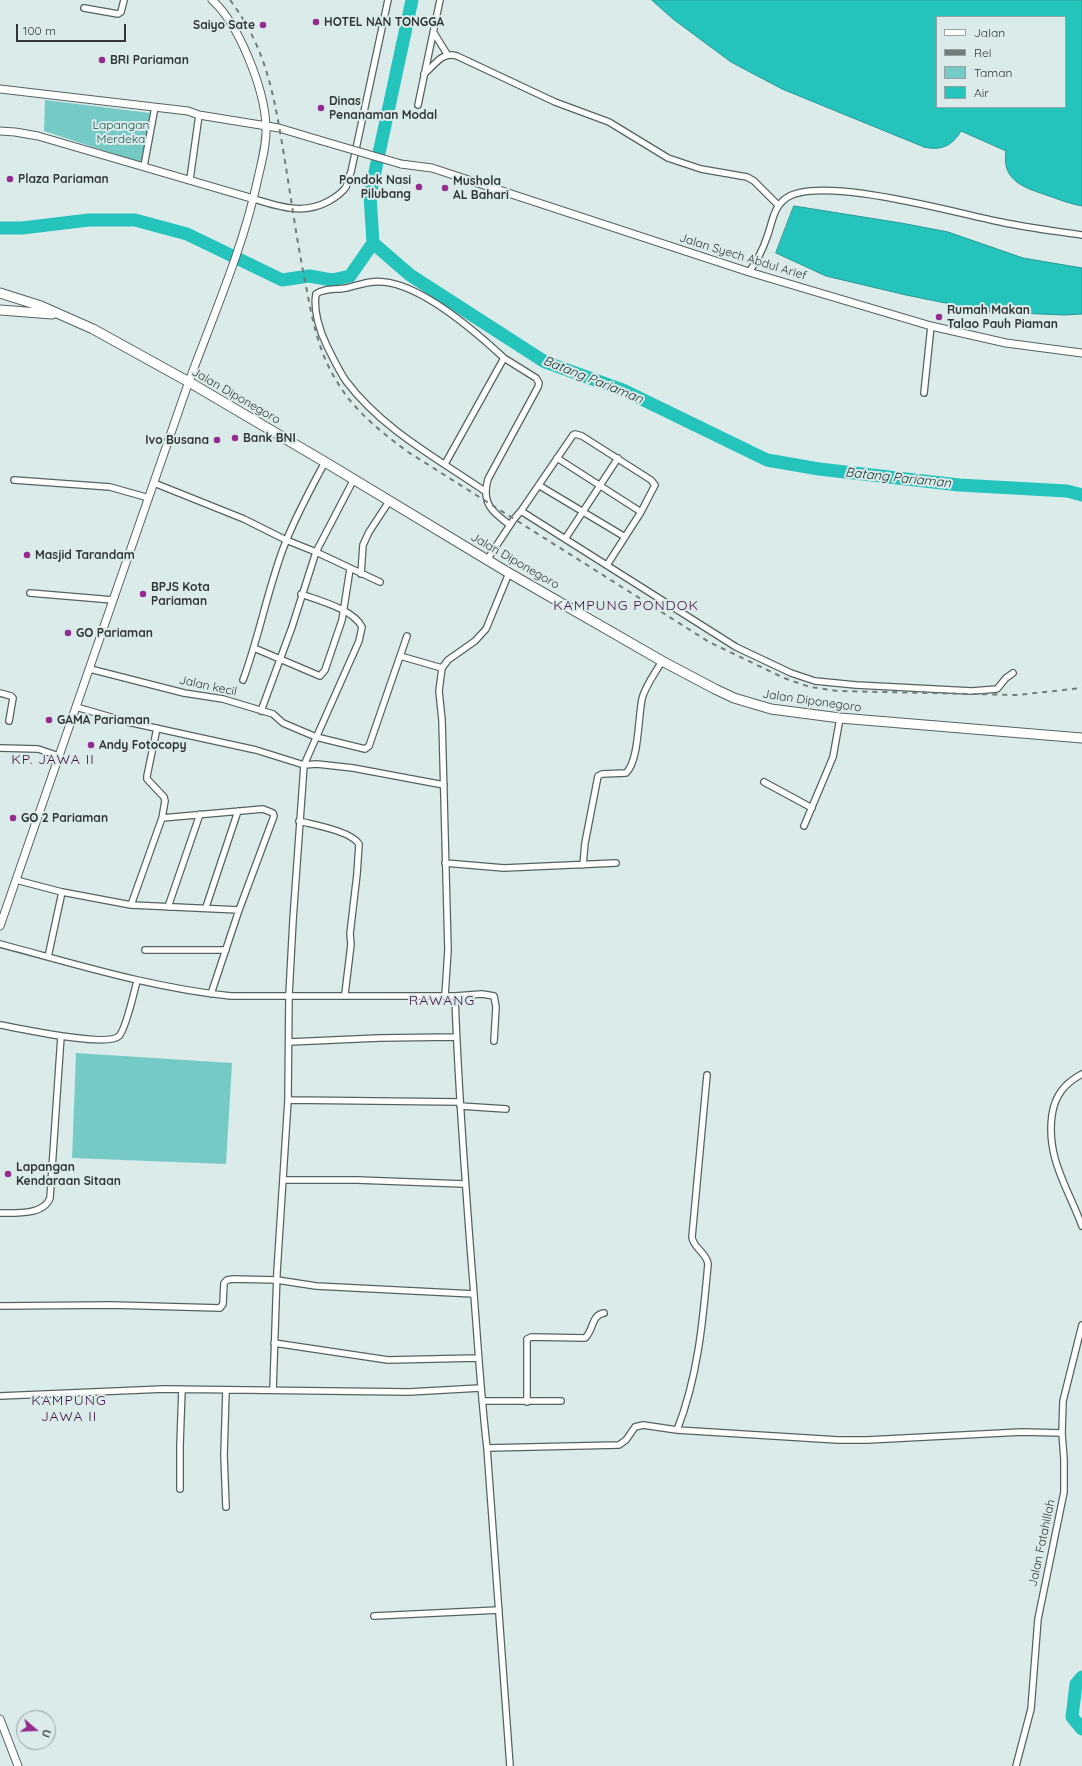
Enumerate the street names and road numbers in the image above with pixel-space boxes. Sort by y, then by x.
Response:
street label: Jalan Syech Abdul Arief [678,231,808,283]
street label: Jalan Diponegoro [189,365,283,427]
street label: Jalan Diponegoro [468,530,562,592]
street label: Jalan kecil [178,673,238,699]
street label: Jalan Diponegoro [762,687,862,715]
street label: Jalan Fatahillah [1026,1498,1058,1588]

